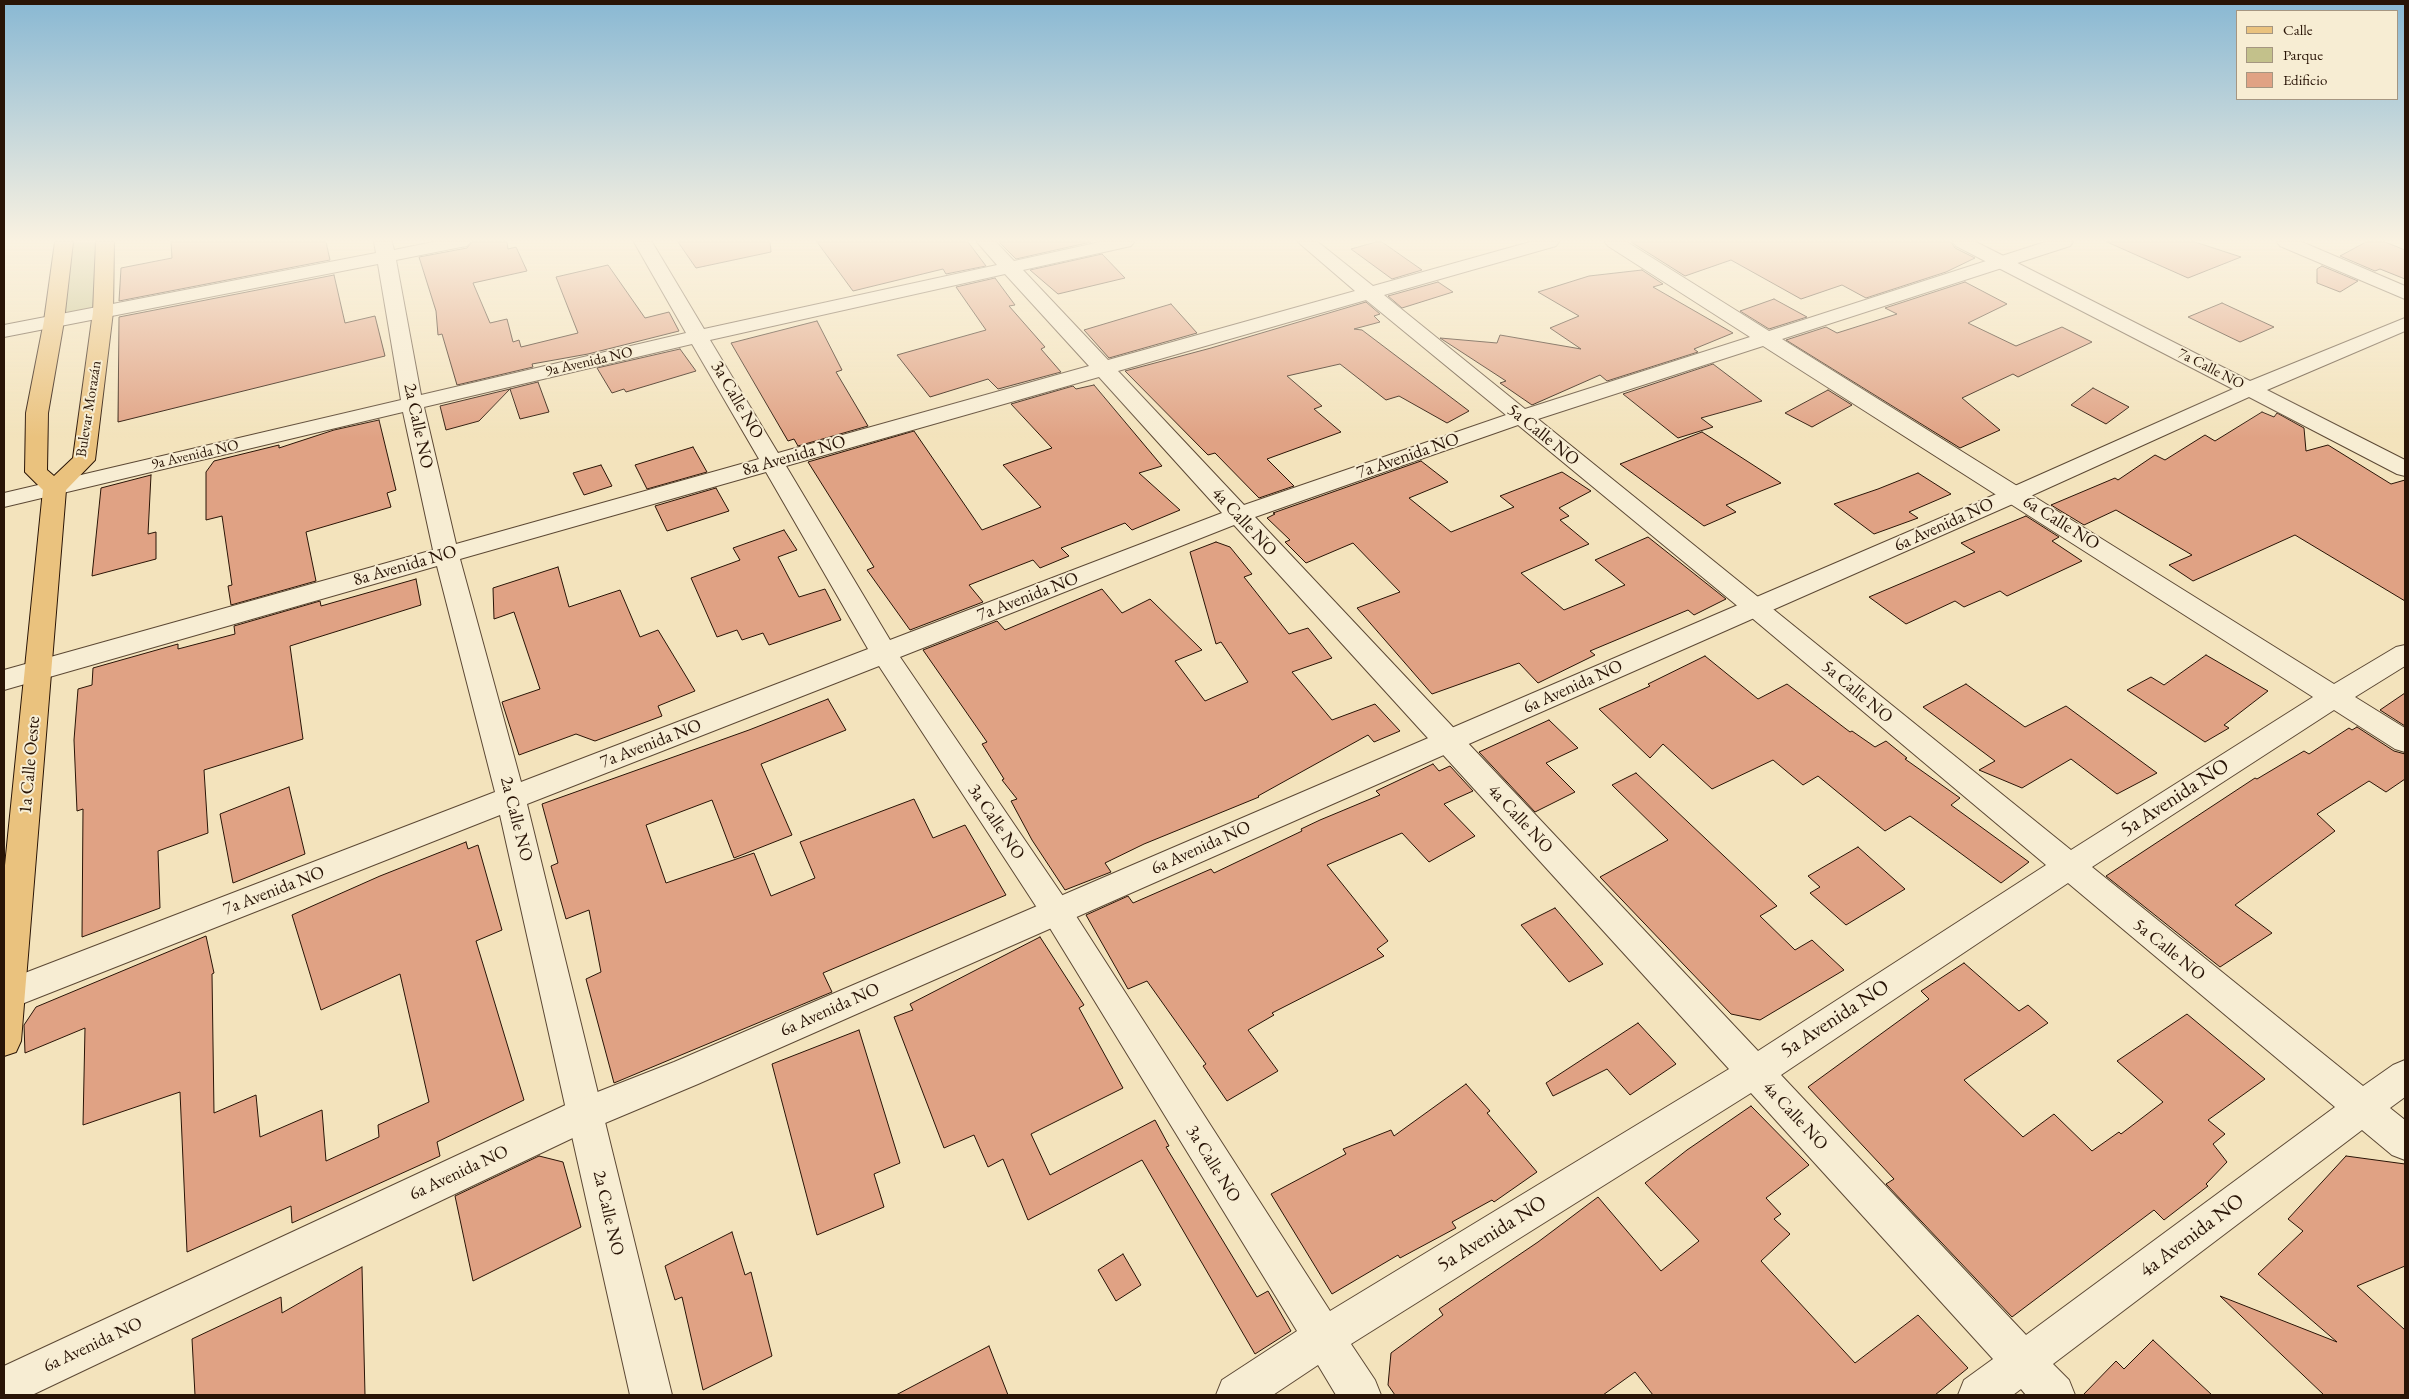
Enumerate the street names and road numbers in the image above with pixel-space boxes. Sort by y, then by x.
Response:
street label: 9a Avenida NO [544,343,634,381]
street label: 7a Calle NO [2175,345,2247,393]
street label: 3a Calle NO [706,357,768,443]
street label: Bulevar Morazán [72,359,106,459]
street label: 2a Calle NO [398,381,438,471]
street label: 5a Calle NO [1503,399,1583,471]
street label: 7a Avenida NO [1354,428,1462,484]
street label: 8a Avenida NO [740,431,848,481]
street label: 9a Avenida NO [150,436,240,474]
street label: 4a Calle NO [1207,483,1281,561]
street label: 6a Calle NO [2019,491,2103,555]
street label: 6a Avenida NO [1891,493,1997,557]
street label: 8a Avenida NO [351,541,459,591]
street label: 7a Avenida NO [974,568,1082,626]
street label: 6a Avenida NO [1520,655,1626,719]
street label: 5a Calle NO [1817,656,1897,728]
street label: 1a Calle Oeste [15,715,45,815]
street label: 7a Avenida NO [597,715,705,773]
street label: 5a Avenida NO [2116,753,2234,843]
street label: 2a Calle NO [495,774,537,864]
street label: 3a Calle NO [963,780,1029,864]
street label: 4a Calle NO [1483,780,1557,858]
street label: 6a Avenida NO [1148,816,1254,880]
street label: 7a Avenida NO [220,862,328,920]
street label: 5a Calle NO [2129,914,2209,986]
street label: 5a Avenida NO [1776,974,1894,1064]
street label: 6a Avenida NO [777,978,883,1042]
street label: 4a Calle NO [1758,1077,1832,1155]
street label: 3a Calle NO [1181,1122,1245,1206]
street label: 6a Avenida NO [406,1141,512,1205]
street label: 2a Calle NO [588,1168,628,1258]
street label: 4a Avenida NO [2135,1188,2249,1284]
street label: 5a Avenida NO [1432,1190,1552,1278]
street label: 6a Avenida NO [40,1313,146,1377]

